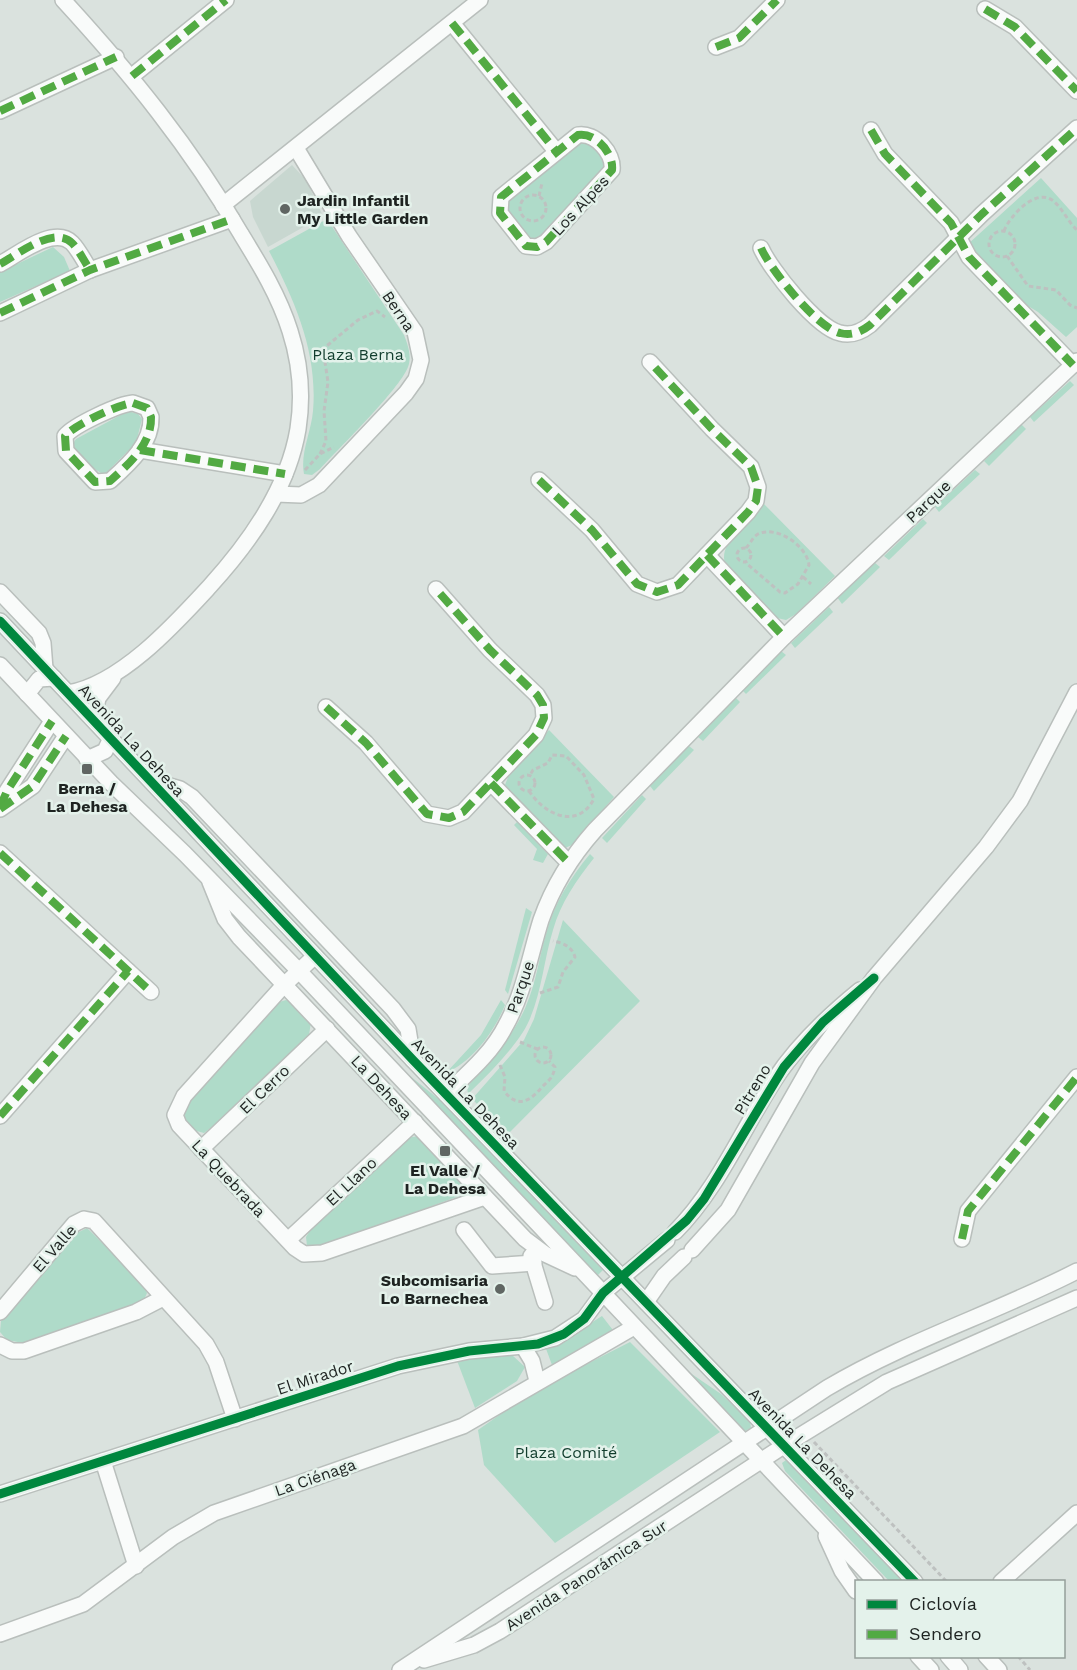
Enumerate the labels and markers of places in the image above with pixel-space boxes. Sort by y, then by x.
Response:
place label: Jardin Infantil My Little Garden [297,191,428,228]
marker: Jardin Infantil My Little Garden [278,202,292,216]
marker: Berna / La Dehesa [80,762,94,776]
place label: Berna / La Dehesa [46,779,128,816]
marker: El Valle / La Dehesa [438,1144,452,1158]
place label: El Valle / La Dehesa [404,1161,486,1198]
place label: Subcomisaria Lo Barnechea [381,1271,489,1308]
marker: Subcomisaria Lo Barnechea [493,1282,507,1296]

